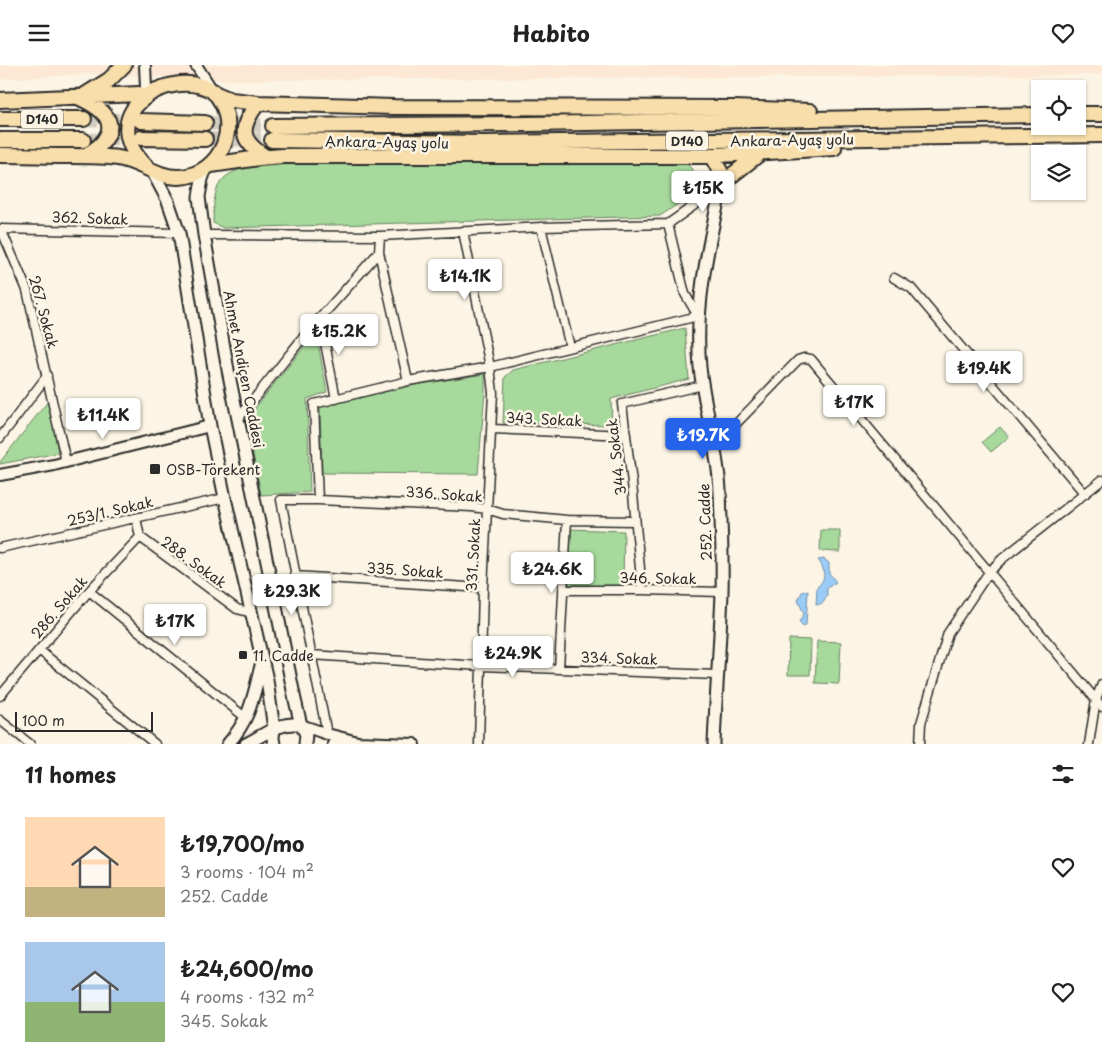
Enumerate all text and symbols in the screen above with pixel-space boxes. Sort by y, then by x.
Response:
text: Habito [512,16,590,49]
icon: menu [25,19,53,47]
icon: heart [1049,19,1077,47]
map controls [1031,80,1086,200]
button: locate [1031,80,1086,135]
road number: D140 [21,109,63,129]
street label: Ankara-Ayaş yolu [730,128,854,152]
street label: Ankara-Ayaş yolu [325,130,449,154]
road number: D140 [666,131,708,150]
button: layers [1031,145,1086,200]
pin: ₺15K [673,171,733,213]
text: ₺15K [682,175,724,199]
street label: 362. Sokak [51,206,129,230]
pin: ₺14.1K [424,259,506,301]
text: ₺14.1K [439,263,491,287]
street label: 267. Sokak [24,273,64,351]
street label: Ahmet Andiçen Caddesi [218,288,270,450]
pin: ₺15.2K [298,313,380,356]
text: ₺15.2K [311,318,367,342]
pin: ₺19.4K [943,351,1025,393]
text: ₺19.4K [957,355,1011,379]
pin: ₺17K [824,385,884,427]
text: ₺17K [834,389,874,413]
pin: ₺11.4K [62,397,144,440]
text: ₺11.4K [77,402,129,426]
street label: 343. Sokak [505,407,583,431]
street label: 344. Sokak [601,417,631,497]
pin: ₺19.7K [662,417,744,460]
text: ₺19.7K [676,422,730,446]
place label: OSB-Törekent [166,459,261,480]
marker: OSB-Törekent [148,462,162,476]
street label: 336. Sokak [405,481,483,507]
street label: 252. Cadde [693,483,717,561]
street label: 253/1. Sokak [65,491,155,531]
street label: 331. Sokak [461,518,485,592]
street label: 288. Sokak [157,531,231,593]
pin: ₺24.6K [511,551,593,594]
text: ₺24.6K [522,556,582,580]
street label: 335. Sokak [366,557,444,583]
street label: 346. Sokak [619,567,697,589]
street label: 286. Sokak [26,571,92,643]
pin: ₺29.3K [251,573,333,616]
text: ₺29.3K [263,578,321,602]
pin: ₺17K [145,603,205,646]
text: ₺17K [155,608,195,632]
pin: ₺24.9K [472,635,554,678]
text: ₺24.9K [484,640,542,664]
place label: 11. Cadde [253,645,314,666]
street label: 334. Sokak [580,646,658,670]
marker: 11. Cadde [237,649,249,661]
scale bar [15,709,152,732]
text: 100 m [22,710,65,731]
text: 11 homes [25,758,116,790]
icon: filters [1049,760,1077,788]
text: ₺19,700/mo [180,827,304,859]
icon: home [65,837,125,897]
icon: heart [1049,853,1077,881]
text: 3 rooms · 104 m² [180,859,314,883]
text: 252. Cadde [180,883,268,907]
text: ₺24,600/mo [180,952,313,984]
icon: home [65,962,125,1022]
icon: heart [1049,978,1077,1006]
text: 4 rooms · 132 m² [180,984,315,1008]
text: 345. Sokak [180,1008,268,1032]

